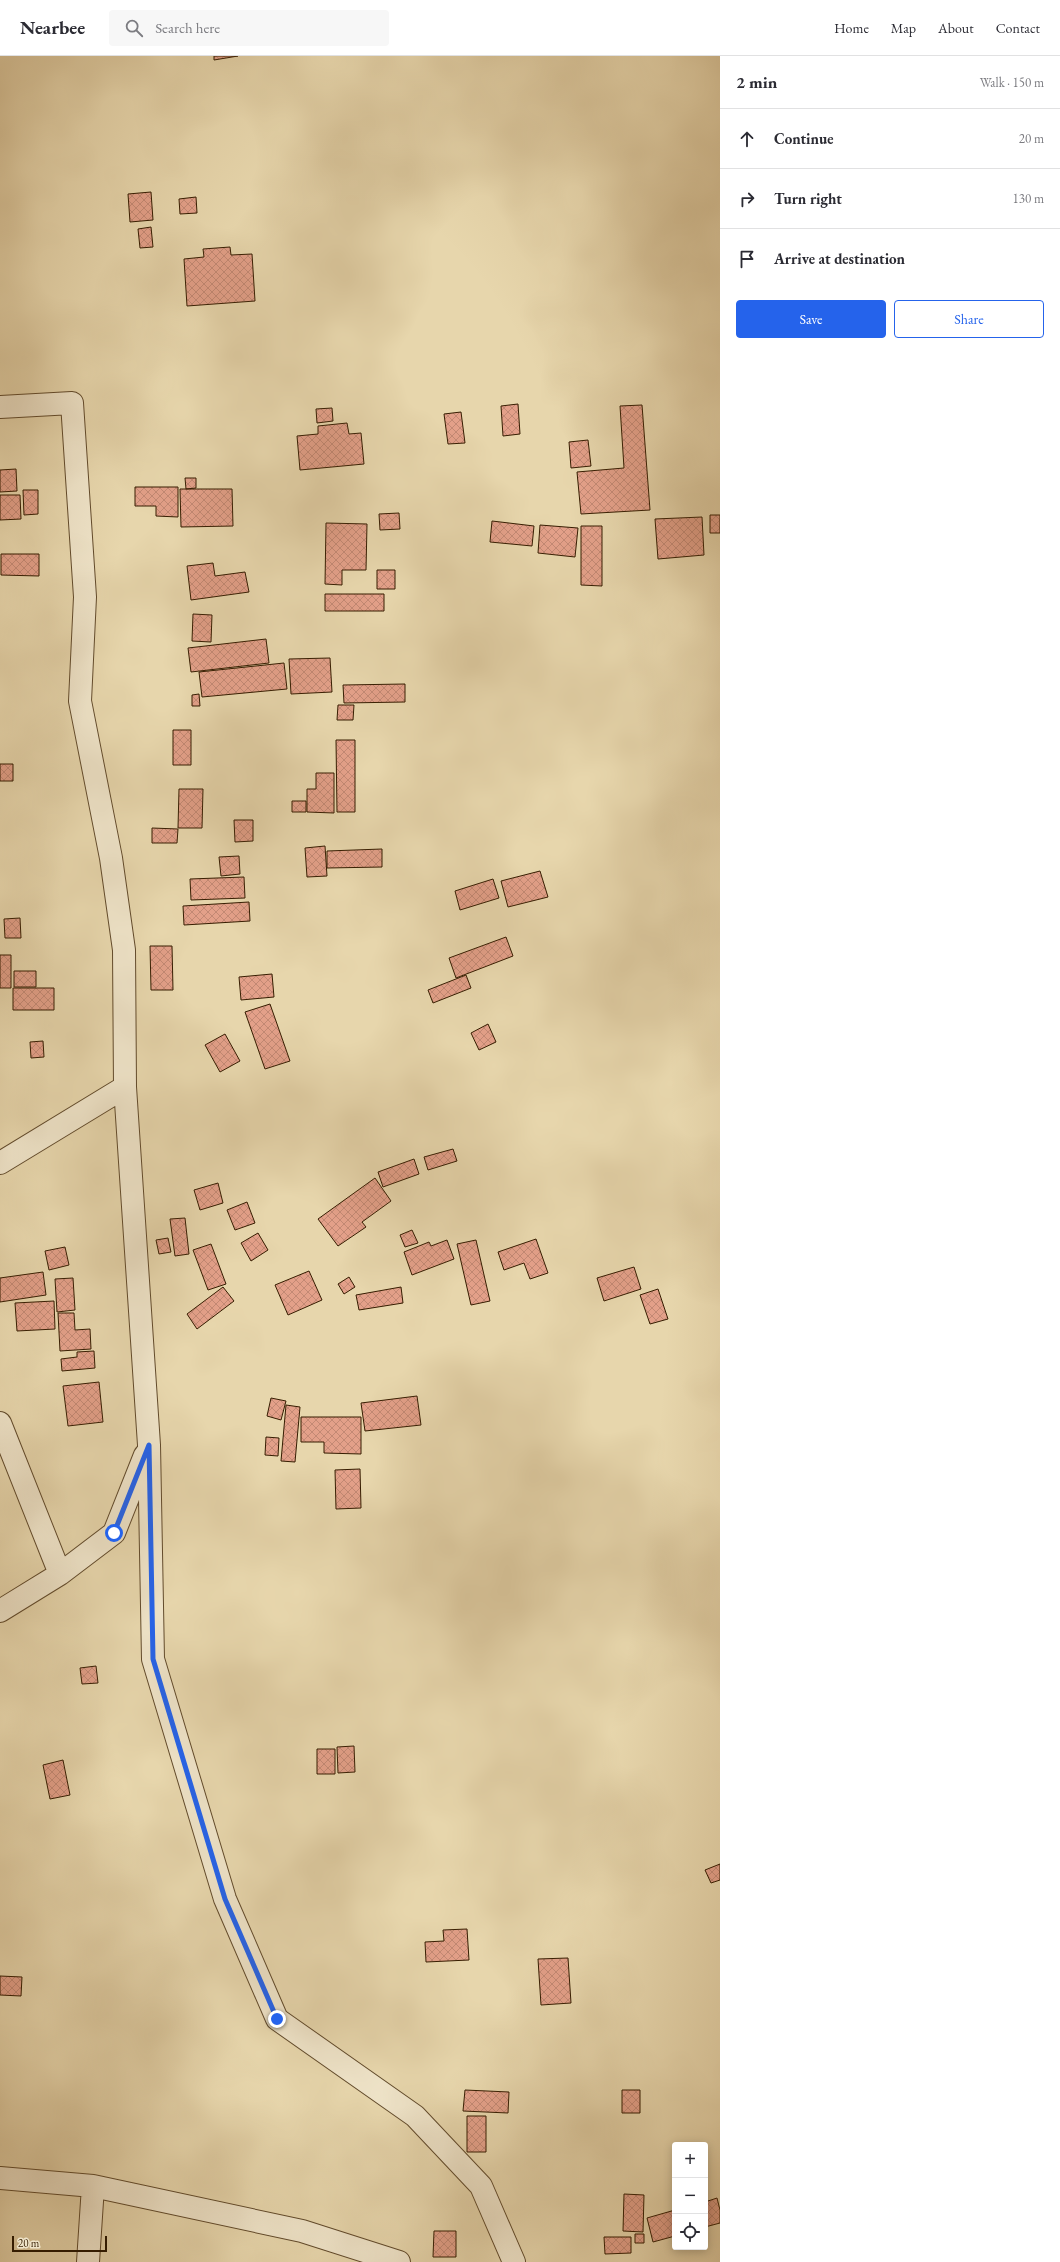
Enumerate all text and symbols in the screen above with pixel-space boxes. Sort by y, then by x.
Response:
search box [109,10,389,46]
text: Nearbee [20,15,85,40]
icon: search [123,17,145,39]
text: Search here [155,18,220,37]
text: Home [834,19,869,37]
text: Map [891,19,916,37]
text: About [938,19,974,37]
text: Contact [996,19,1040,37]
text: 2 min [736,71,777,93]
text: Walk · 150 m [980,74,1044,91]
icon: ahead [736,128,758,150]
text: Continue [774,129,834,148]
text: 20 m [1019,130,1044,147]
icon: right [736,188,758,210]
text: Turn right [774,189,842,208]
text: 130 m [1013,190,1044,207]
icon: arrive [736,248,758,270]
text: Arrive at destination [774,249,905,268]
button: Save [736,300,886,338]
button: Share [894,300,1044,338]
route start [105,1524,123,1542]
route end [268,2010,286,2028]
map controls [672,2142,708,2250]
button: + [672,2142,708,2178]
button: − [672,2178,708,2214]
button: locate [672,2214,708,2250]
scale bar [12,2234,107,2253]
text: 20 m [18,2236,39,2250]

